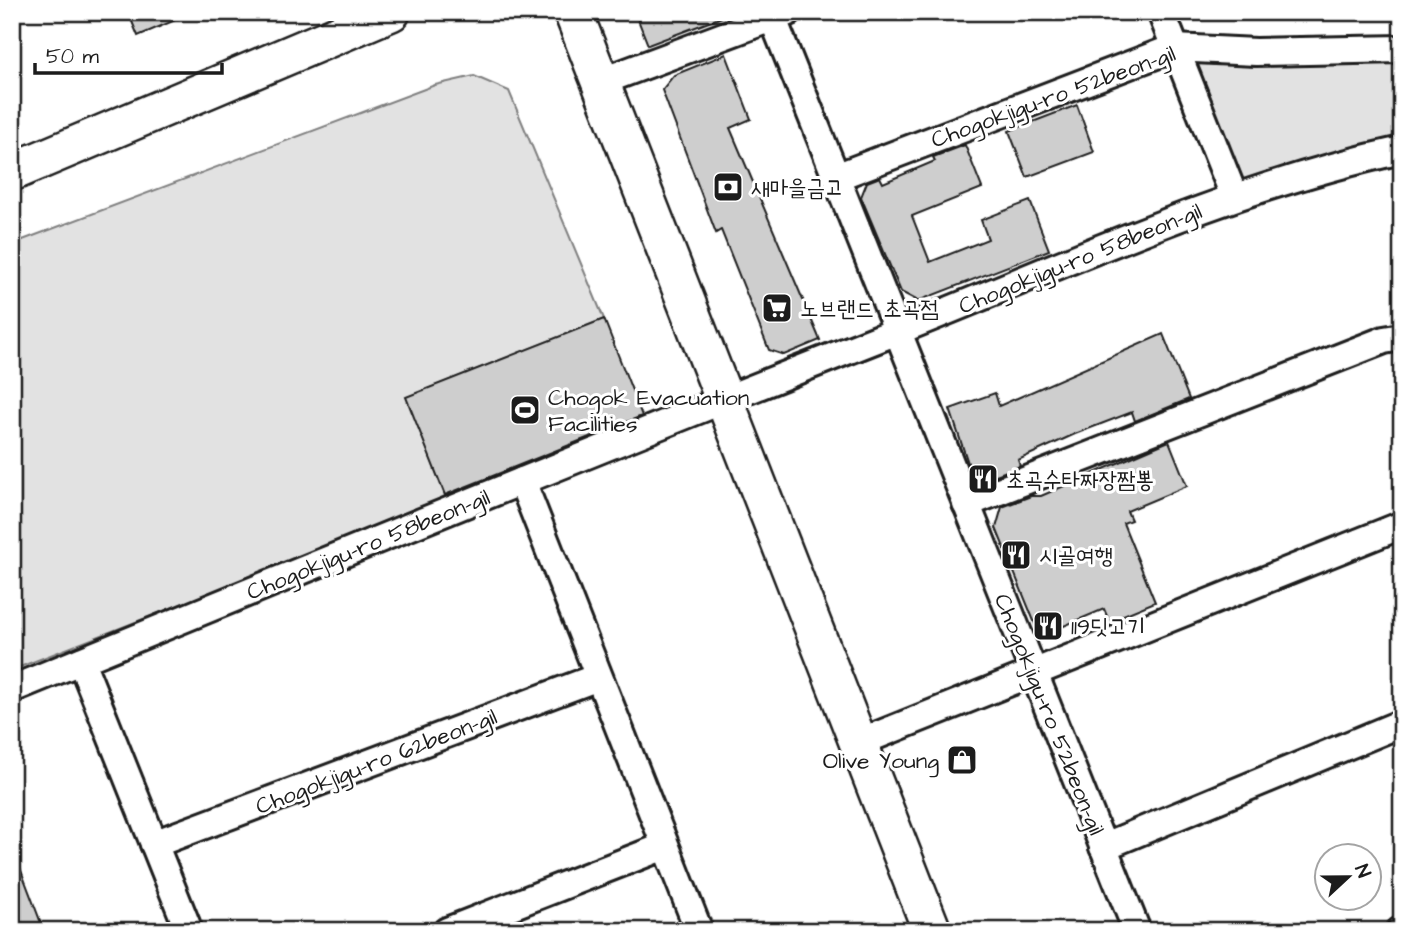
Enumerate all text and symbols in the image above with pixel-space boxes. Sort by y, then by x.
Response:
scale bar [35,32,222,76]
street label: Chogokjigu-ro 52beon-gil [927,38,1180,157]
text: 50 m [46,42,100,71]
bank icon: 새마을금고 [711,170,745,204]
place label: 새마을금고 [751,172,844,204]
street label: Chogokjigu-ro 58beon-gil [954,195,1207,323]
supermarket icon: 노브랜드 초곡점 [760,291,794,325]
place label: 노브랜드 초곡점 [800,293,939,325]
place label: Chogok Evacuation Facilities [548,382,749,440]
sports icon: Chogok Evacuation Facilities [508,393,542,427]
restaurant icon: 초곡수타짜장짬뽕 [966,462,1000,496]
place label: 초곡수타짜장짬뽕 [1006,464,1154,496]
street label: Chogokjigu-ro 58beon-gil [242,481,495,609]
restaurant icon: 시골여행 [999,538,1033,572]
place label: 시골여행 [1039,540,1113,572]
street label: Chogokjigu-ro 52beon-gil [985,589,1112,840]
restaurant icon: 119딧고기 [1031,609,1065,643]
place label: 119딧고기 [1071,611,1146,643]
street label: Chogokjigu-ro 62beon-gil [251,701,502,824]
shop icon: Olive Young [945,743,979,777]
place label: Olive Young [823,745,939,778]
north arrow [1312,842,1382,912]
text: N [1348,861,1377,882]

